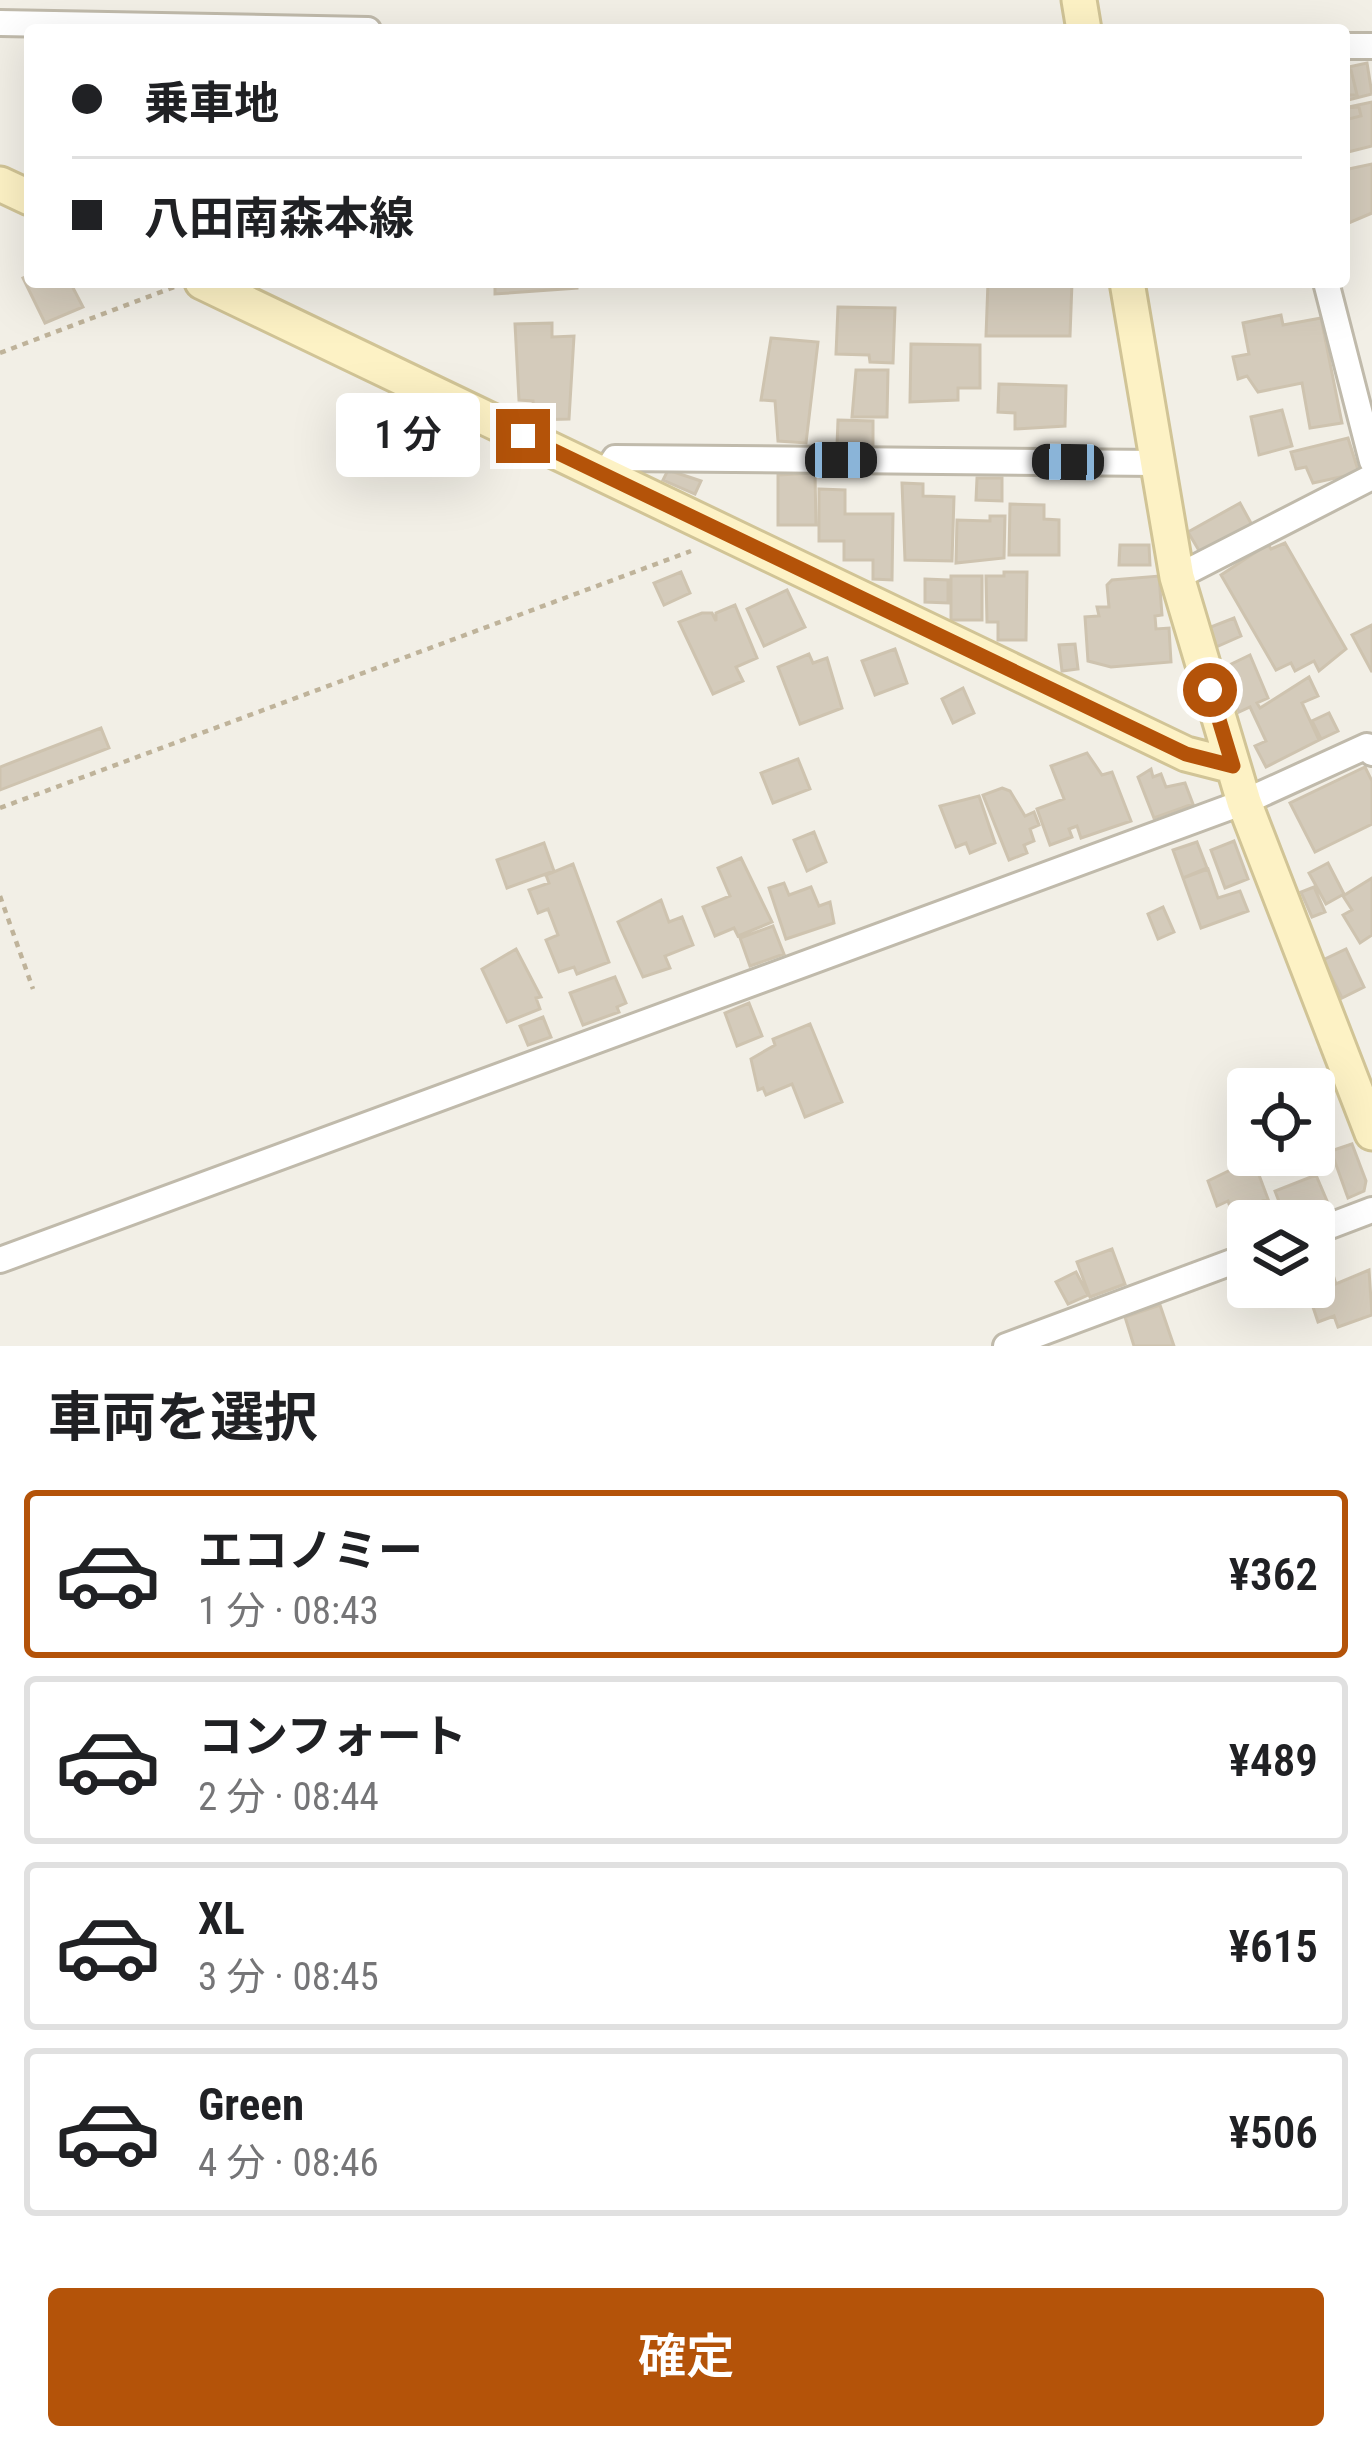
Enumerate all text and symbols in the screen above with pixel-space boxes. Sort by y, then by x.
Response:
text: 乗車地 [144,77,279,130]
text: 八田南森本線 [144,192,414,245]
callout: 1 分 [337,394,481,478]
route end [496,409,550,463]
text: 1 分 [374,412,442,458]
car [805,442,877,478]
car [1032,443,1104,481]
route start [1183,663,1237,717]
map controls [1227,1068,1335,1308]
button: locate [1227,1068,1335,1176]
button: layers [1227,1200,1335,1308]
text: 車両を選択 [48,1386,318,1449]
icon: car [54,1520,162,1628]
text: エコノミー [198,1524,423,1577]
text: ¥362 [1229,1548,1318,1601]
text: 1 分 · 08:43 [198,1588,379,1634]
icon: car [54,1706,162,1814]
text: コンフォート [198,1710,467,1763]
text: ¥489 [1229,1734,1318,1787]
text: 2 分 · 08:44 [198,1774,379,1820]
icon: car [54,1892,162,2000]
text: XL [198,1892,245,1945]
text: ¥615 [1229,1920,1318,1973]
text: 3 分 · 08:45 [198,1954,379,2000]
icon: car [54,2078,162,2186]
text: Green [198,2078,304,2131]
text: ¥506 [1229,2106,1318,2159]
text: 4 分 · 08:46 [198,2140,379,2186]
button: 確定 [48,2288,1324,2426]

